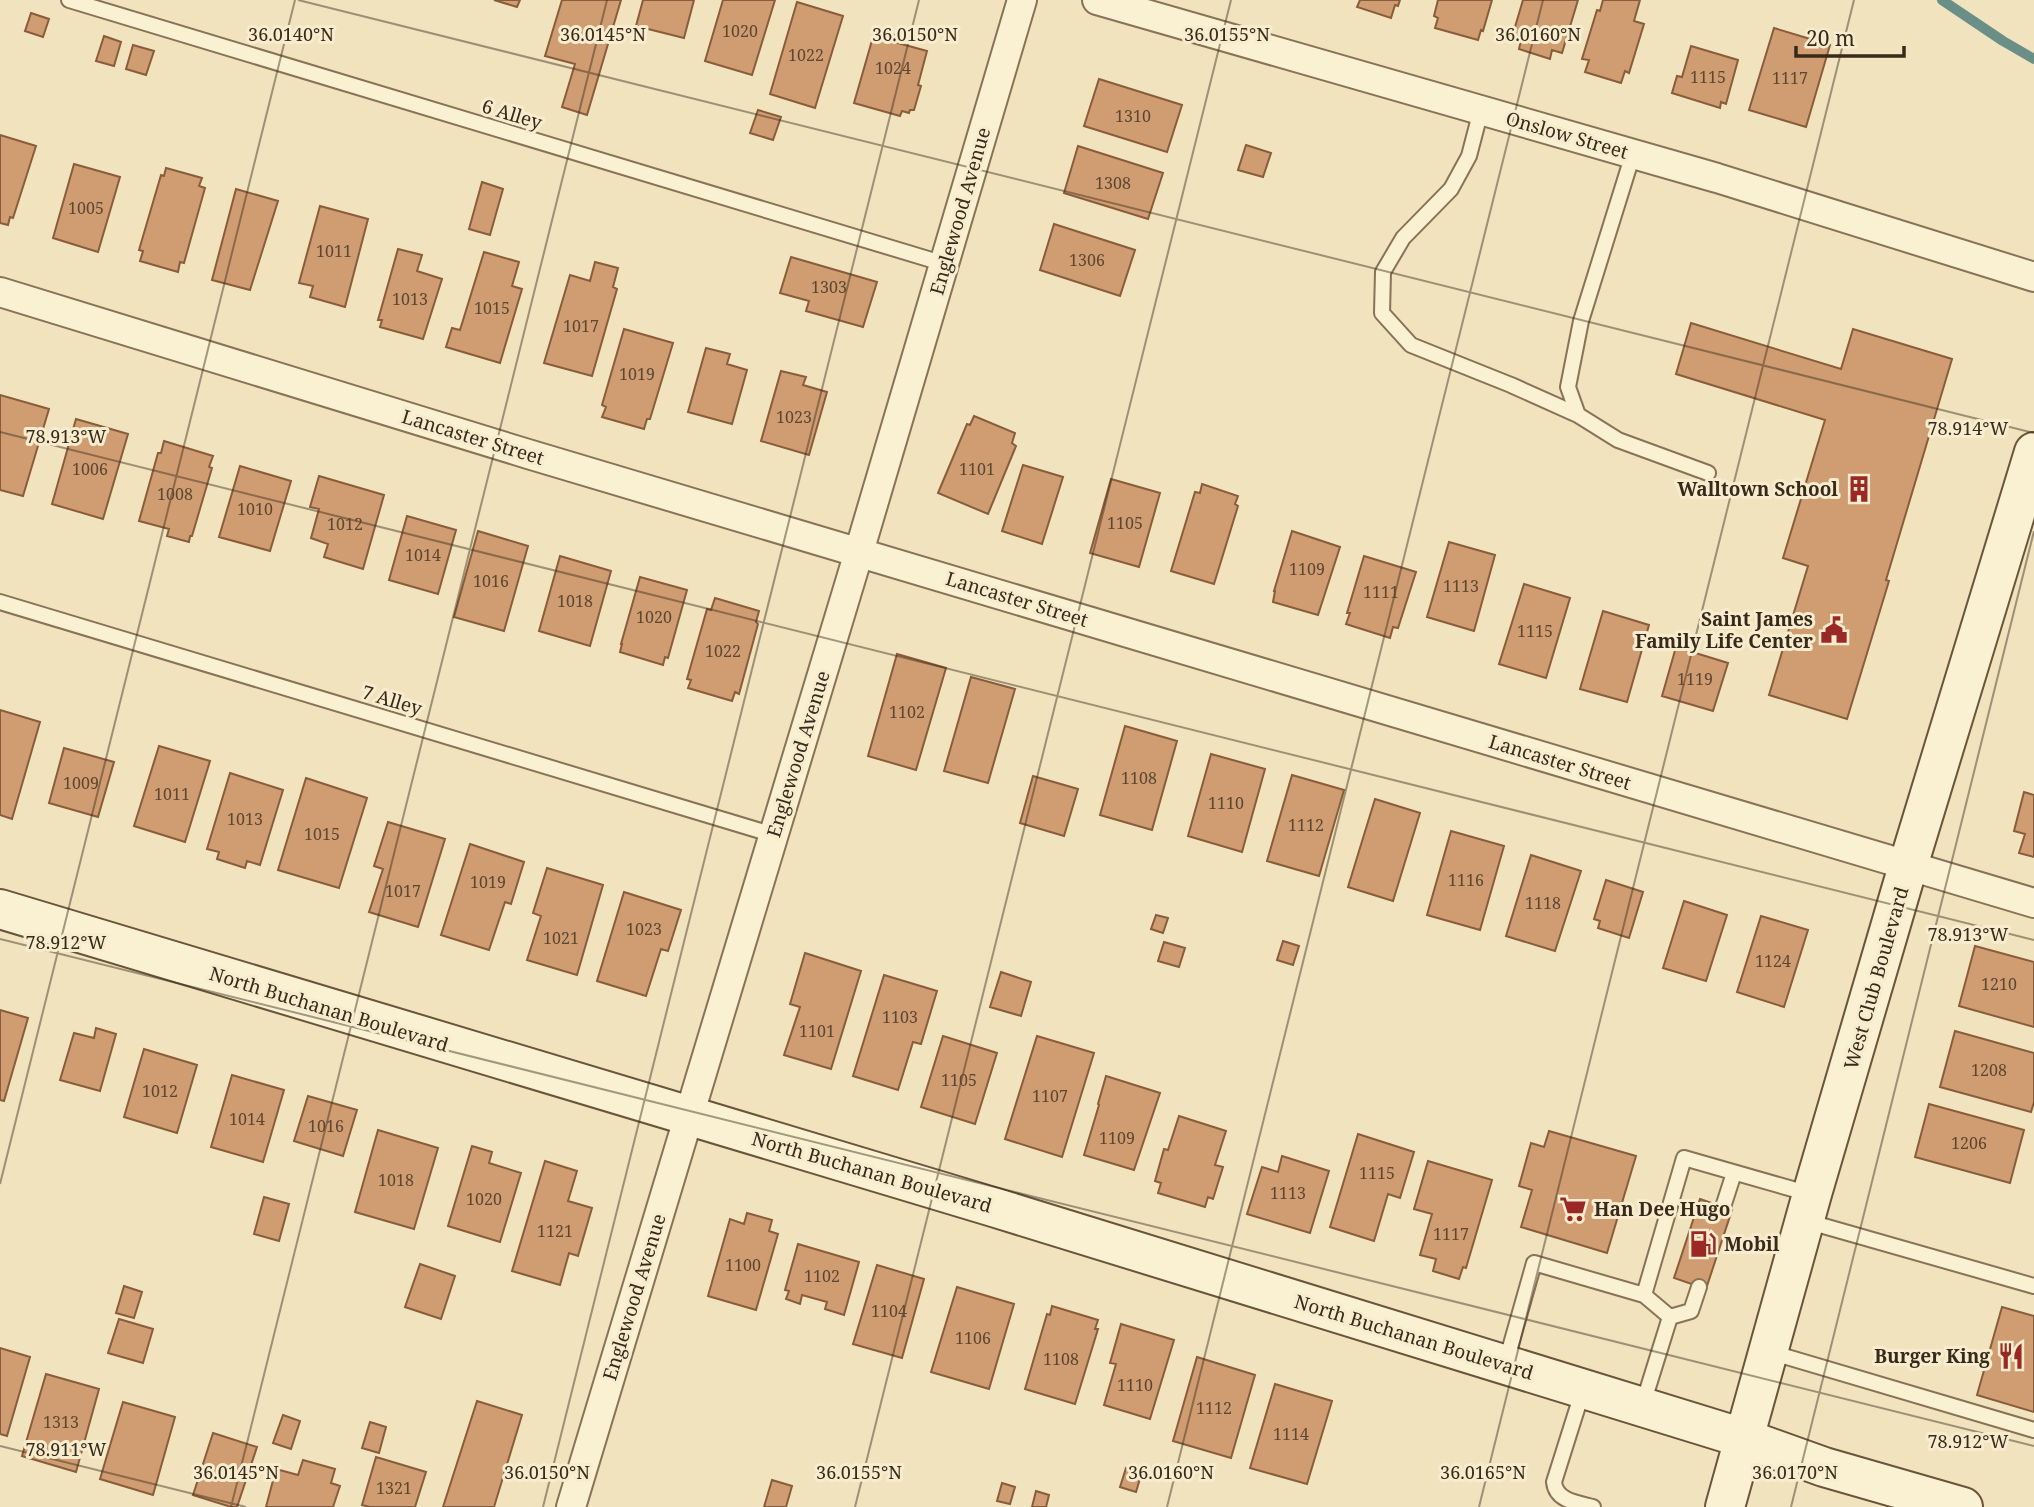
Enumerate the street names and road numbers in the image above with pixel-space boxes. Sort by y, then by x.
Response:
street label: 6 Alley [479,93,546,136]
street label: Onslow Street [1503,105,1631,165]
street label: Englewood Avenue [924,124,996,298]
street label: Lancaster Street [399,403,547,471]
street label: Lancaster Street [943,565,1091,633]
street label: Englewood Avenue [760,667,836,841]
street label: 7 Alley [359,679,426,722]
street label: Lancaster Street [1486,728,1634,796]
street label: West Club Boulevard [1837,883,1915,1073]
street label: North Buchanan Boulevard [206,960,452,1058]
street label: North Buchanan Boulevard [749,1125,995,1219]
street label: Englewood Avenue [596,1210,672,1384]
street label: North Buchanan Boulevard [1291,1288,1537,1386]

